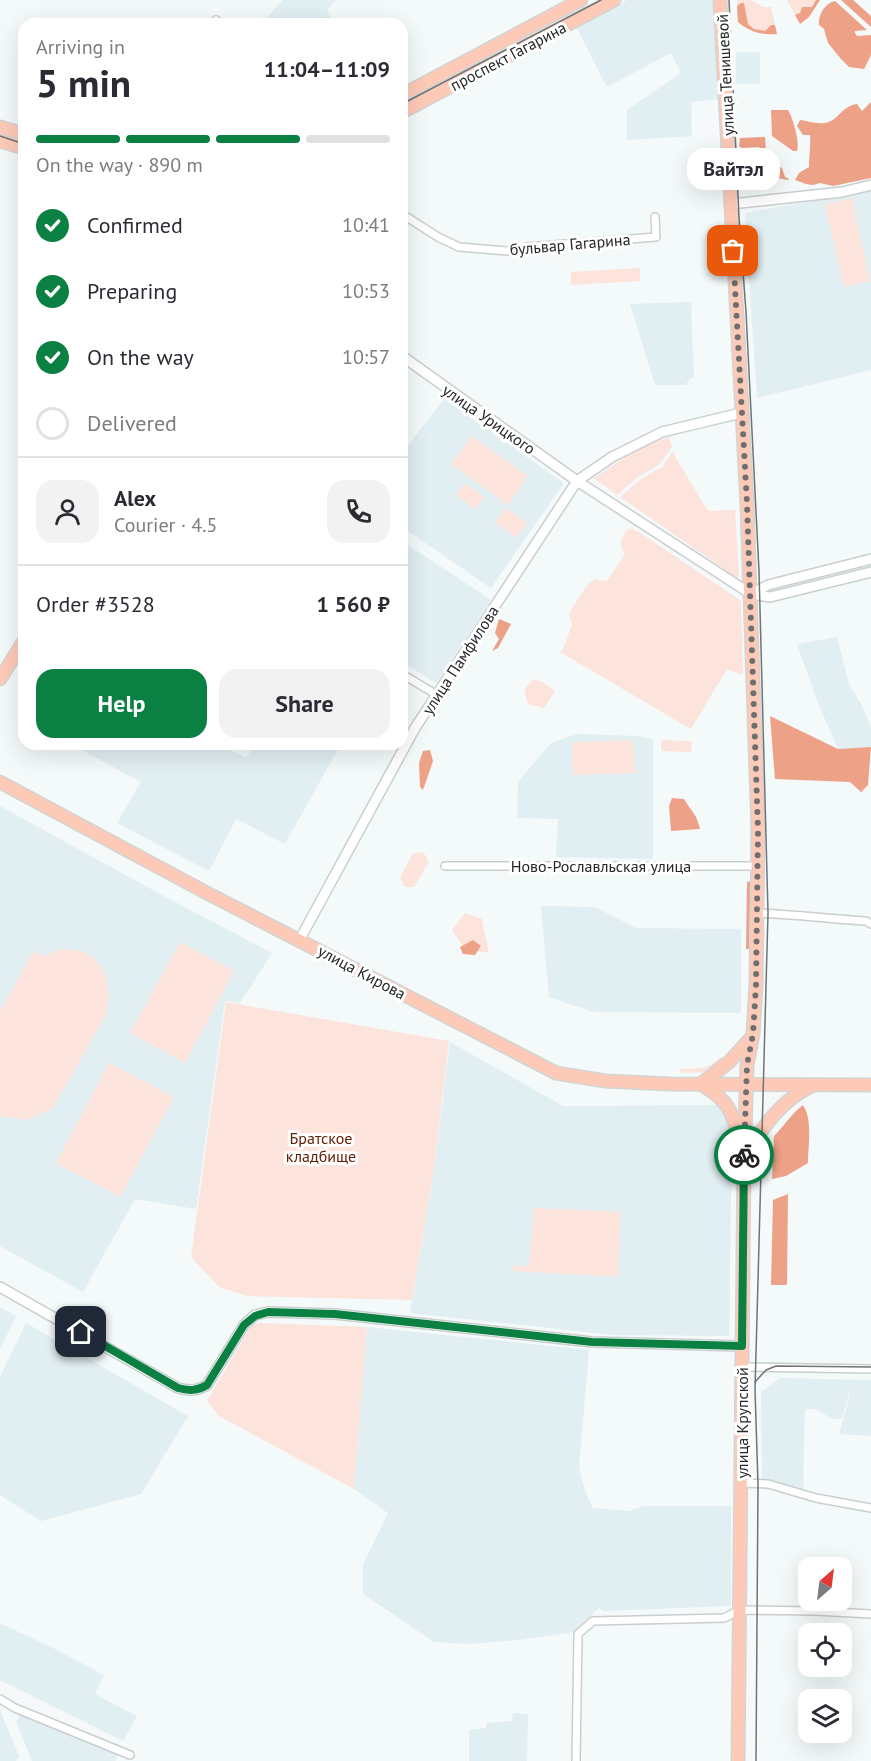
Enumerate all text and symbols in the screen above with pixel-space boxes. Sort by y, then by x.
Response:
street label: улица Тенишевой [712,14,738,136]
street label: проспект Гагарина [447,17,569,95]
text: Arriving in [36,34,125,60]
text: 11:04–11:09 [264,55,390,83]
text: 5 min [36,57,131,108]
callout: Вайтэл [686,149,780,191]
text: On the way · 890 m [36,152,203,178]
text: Вайтэл [703,156,764,182]
icon: check [36,209,69,242]
text: Confirmed [87,211,183,239]
text: 10:41 [342,212,390,238]
pin [707,225,758,276]
street label: бульвар Гагарина [509,229,631,259]
icon: bag [716,234,749,267]
icon: check [36,275,69,308]
text: Preparing [87,277,177,305]
text: 10:53 [342,278,390,304]
icon: check [36,341,69,374]
text: On the way [87,343,194,371]
text: 10:57 [342,344,390,370]
street label: улица Урицкого [439,380,539,458]
text: Delivered [87,409,177,437]
button: person [36,480,99,543]
button: phone [327,480,390,543]
text: Alex [114,484,156,512]
text: Courier · 4.5 [114,512,217,538]
text: Order #3528 [36,590,155,618]
text: 1 560 ₽ [316,590,390,618]
street label: улица Памфилова [417,602,503,718]
button: Help [36,669,207,738]
button: Share [219,669,390,738]
street label: Ново-Рославльская улица [511,856,691,876]
street label: улица Кирова [315,940,409,1004]
courier [714,1125,774,1185]
park label: Братское кладбище [286,1128,356,1166]
icon: bike [728,1139,761,1172]
pin [55,1306,106,1357]
icon: home [64,1315,97,1348]
street label: улица Крупской [732,1367,752,1479]
north arrow [798,1557,852,1611]
map controls [798,1557,852,1743]
button: locate [798,1623,852,1677]
button: layers [798,1689,852,1743]

